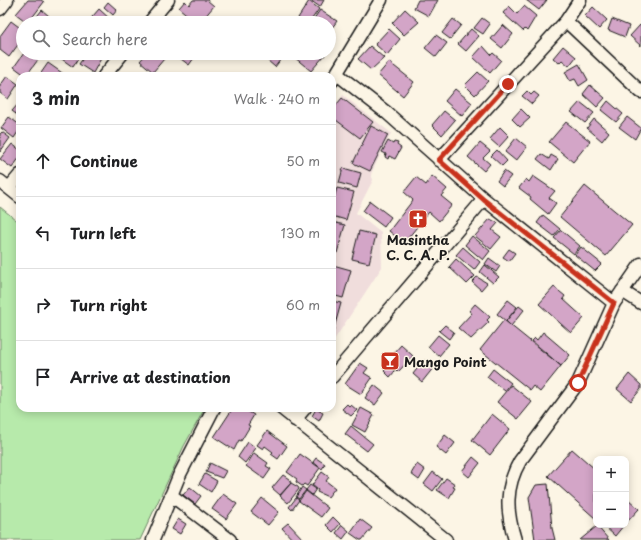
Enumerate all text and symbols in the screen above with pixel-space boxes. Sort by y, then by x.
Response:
search box [16,16,336,60]
icon: search [30,27,52,49]
text: Search here [62,27,148,50]
route end [499,75,517,93]
text: 3 min [32,85,80,111]
text: Walk · 240 m [234,89,320,108]
text: Continue [70,149,138,172]
icon: ahead [32,150,54,172]
text: 50 m [286,151,320,170]
church icon: Masintha C. C. A. P. [407,208,429,230]
text: Turn left [70,221,136,244]
icon: left [32,222,54,244]
text: 130 m [281,223,320,242]
place label: Masintha C. C. A. P. [386,230,450,264]
text: Turn right [70,293,147,316]
icon: right [32,294,54,316]
text: 60 m [286,295,320,314]
bar icon: Mango Point [379,350,401,372]
place label: Mango Point [404,352,487,371]
text: Arrive at destination [70,365,231,388]
icon: arrive [32,366,54,388]
route start [569,374,587,392]
map controls [593,456,629,528]
button: + [593,456,629,492]
button: − [593,492,629,528]

